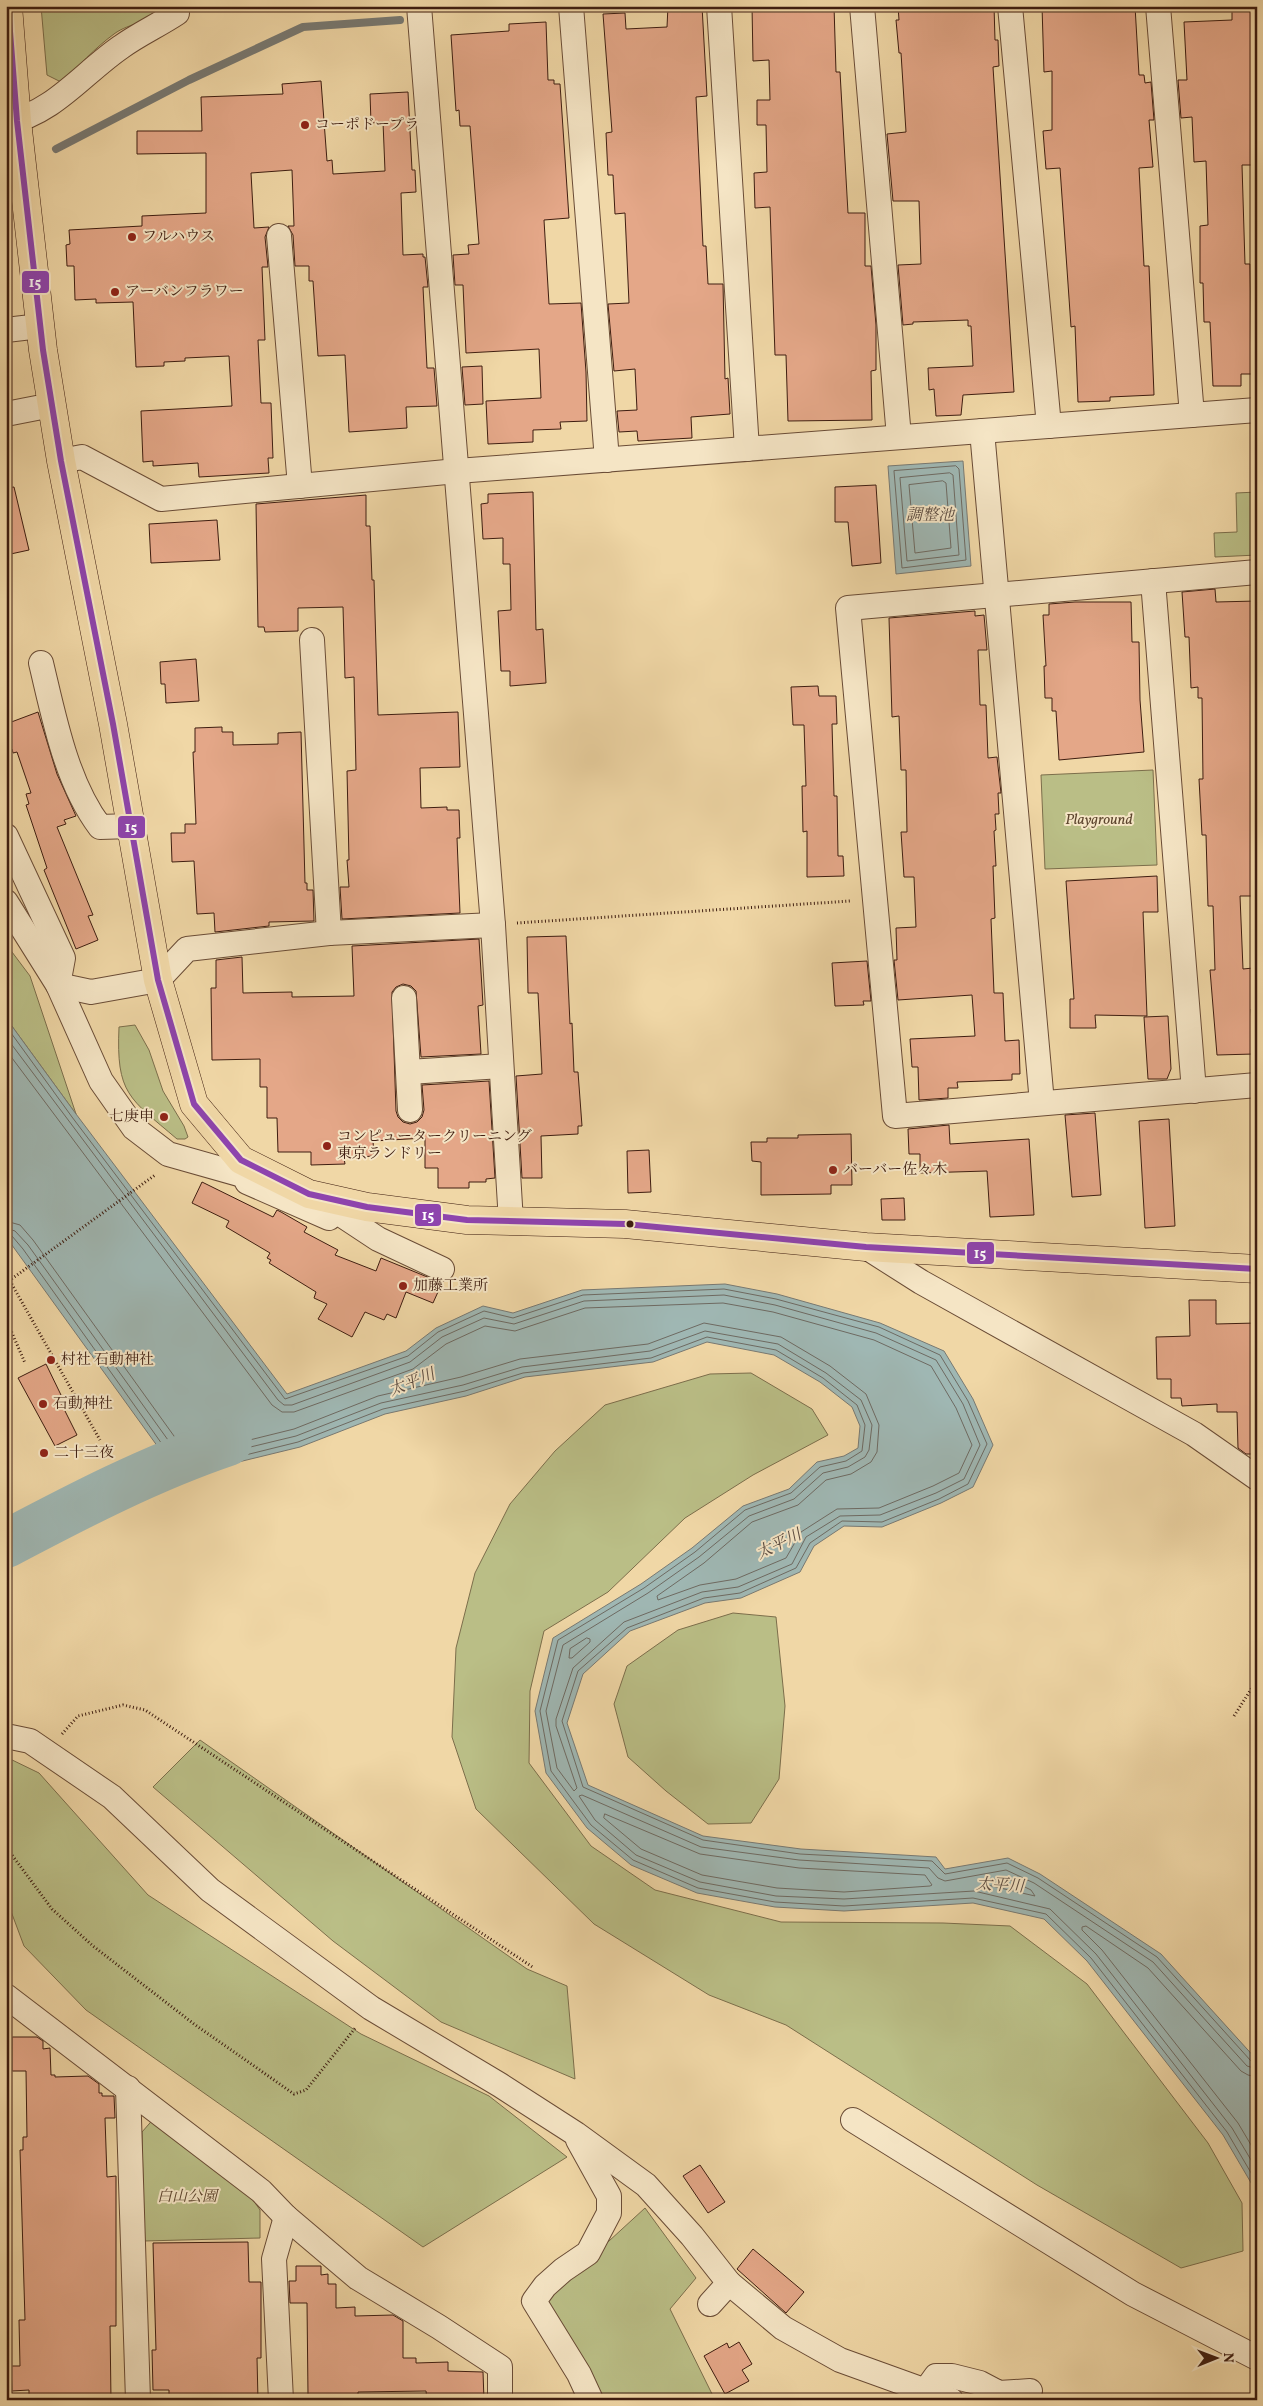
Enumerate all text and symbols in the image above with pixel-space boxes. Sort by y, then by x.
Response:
place label: コーポドープラ [315,115,419,136]
marker: コーポドープラ [299,119,311,131]
place label: フルハウス [142,227,215,248]
marker: フルハウス [126,231,138,243]
line badge: 15 [21,270,50,294]
text: 15 [29,274,41,293]
place label: アーバンフラワー [125,282,244,303]
marker: アーバンフラワー [109,286,121,298]
water label: 調整池 [906,505,956,527]
park label: Playground [1065,810,1133,831]
line badge: 15 [117,815,146,839]
text: 15 [125,819,137,838]
place label: 七庚申 [109,1107,154,1128]
marker: 七庚申 [158,1111,170,1123]
place label: コンピュータークリーニング 東京ランドリー [337,1127,532,1165]
marker: コンピュータークリーニング 東京ランドリー [321,1140,333,1152]
place label: バーバー佐々木 [843,1160,947,1181]
marker: バーバー佐々木 [827,1164,839,1176]
line badge: 15 [414,1203,442,1227]
text: 15 [422,1207,434,1226]
unlabelled marker [625,1219,635,1229]
line badge: 15 [966,1241,995,1265]
text: 15 [974,1245,986,1264]
place label: 加藤工業所 [413,1276,488,1297]
marker: 加藤工業所 [397,1280,409,1292]
place label: 村社 石動神社 [61,1350,154,1371]
marker: 村社 石動神社 [45,1354,57,1366]
water label: 太平川 [386,1363,440,1402]
place label: 石動神社 [53,1394,113,1415]
marker: 石動神社 [37,1398,49,1410]
place label: 二十三夜 [54,1443,114,1464]
marker: 二十三夜 [38,1447,50,1459]
water label: 太平川 [753,1524,807,1565]
water label: 太平川 [975,1874,1027,1898]
park label: 白山公園 [157,2187,220,2208]
north arrow [1190,2334,1240,2384]
text: N [1218,2353,1237,2363]

